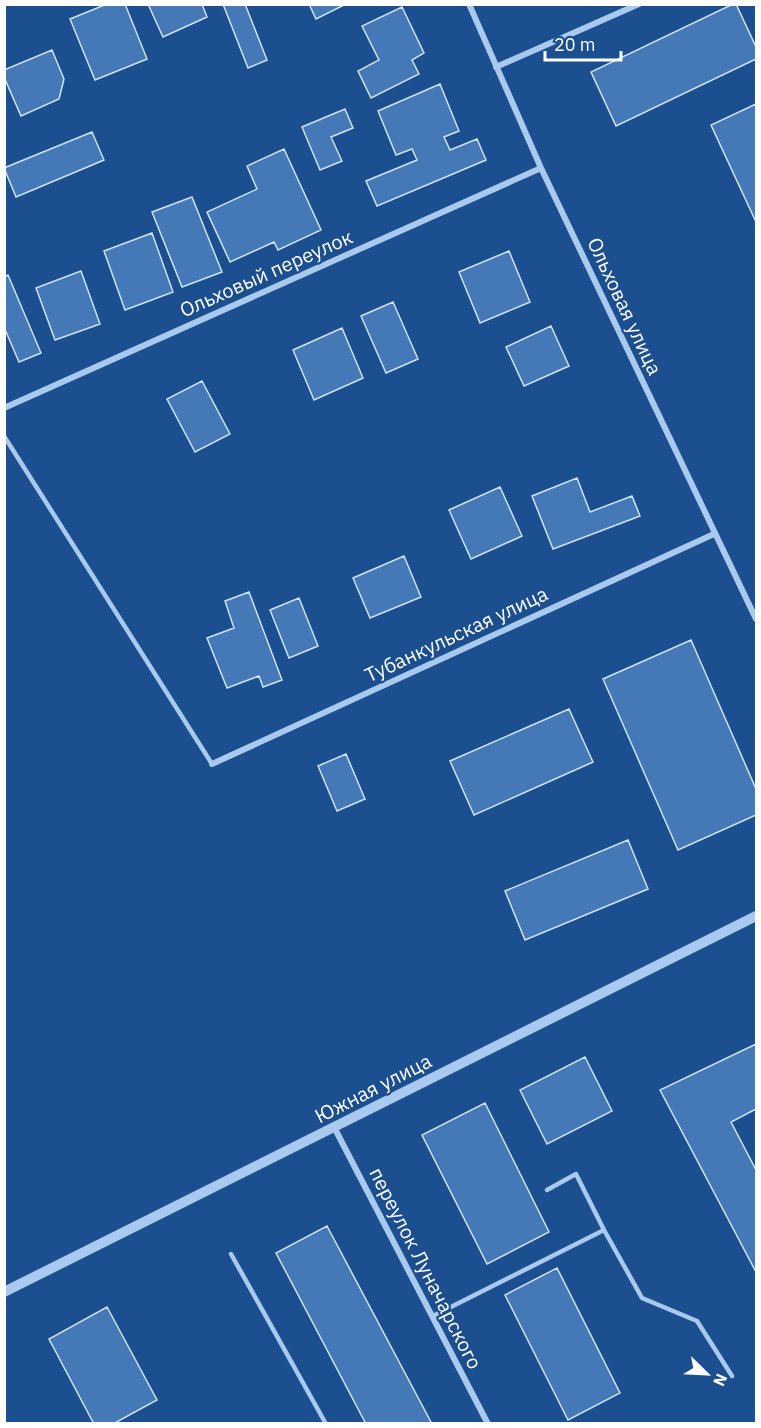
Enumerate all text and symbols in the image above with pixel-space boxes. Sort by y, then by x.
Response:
scale bar [545,24,622,62]
text: 20 m [554,33,596,56]
street label: Ольховый переулок [175,223,357,323]
street label: Ольховая улица [581,233,669,379]
street label: Тубанкульская улица [360,580,552,688]
street label: Южная улица [310,1047,436,1129]
street label: переулок Луначарского [363,1162,489,1374]
north arrow [677,1344,737,1404]
text: N [709,1371,732,1389]

